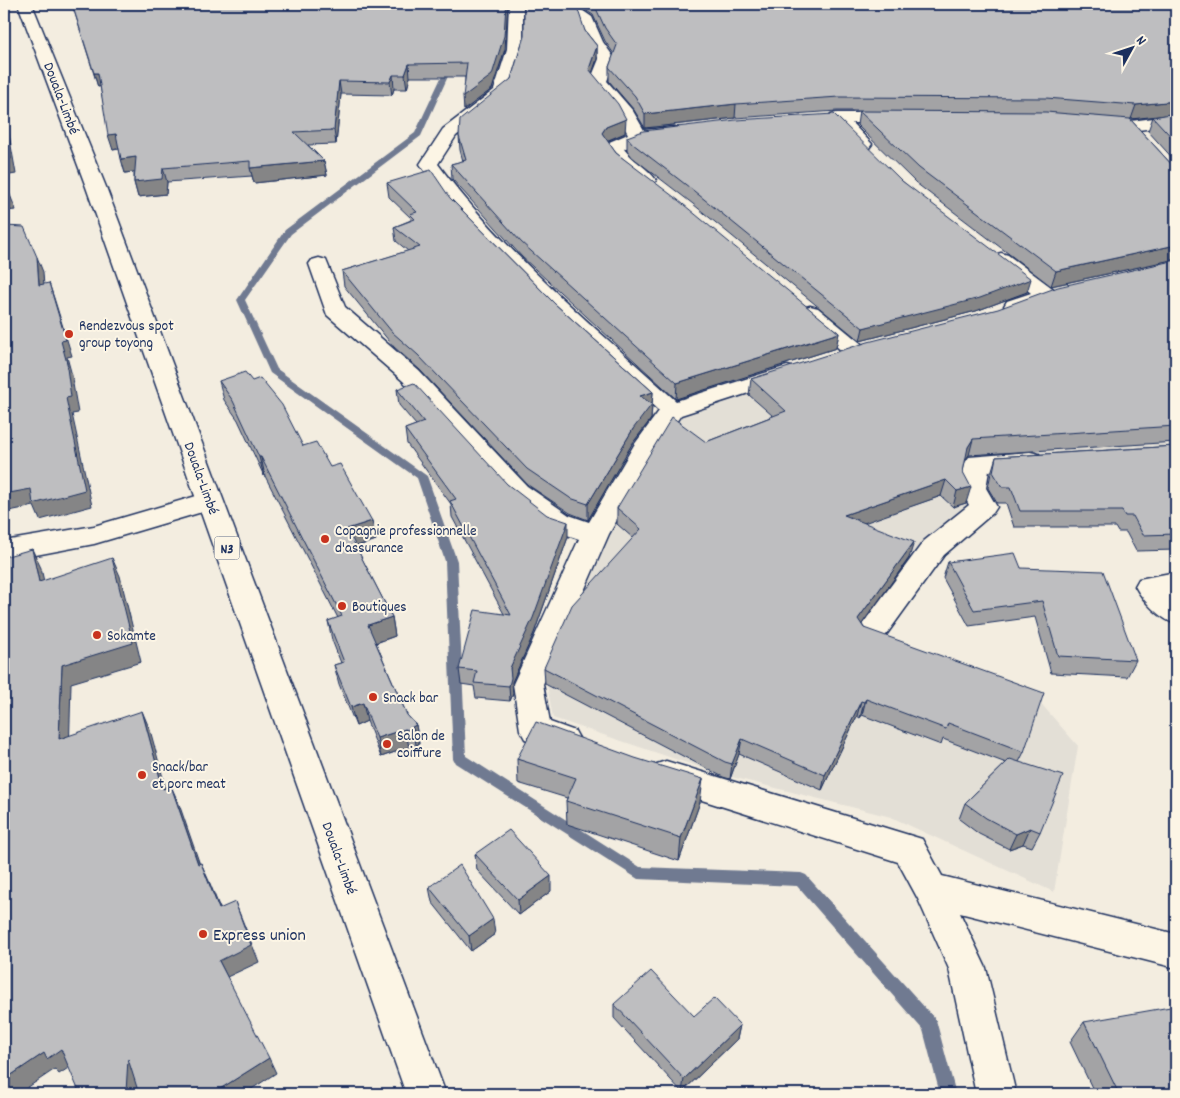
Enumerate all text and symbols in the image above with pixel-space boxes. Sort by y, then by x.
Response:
north arrow [1108,22,1158,72]
text: N [1131,32,1150,50]
street label: Douala-Limbé [36,59,84,138]
place label: Rendezvous spot group toyong [79,316,174,355]
marker: Rendezvous spot group toyong [63,328,75,340]
street label: Douala-Limbé [177,439,223,518]
place label: Copagnie professionnelle d'assurance [335,521,477,560]
marker: Copagnie professionnelle d'assurance [319,533,331,545]
road number: N3 [214,536,240,560]
place label: Boutiques [352,597,407,619]
marker: Boutiques [336,600,348,612]
place label: Sokamte [107,626,156,648]
marker: Sokamte [91,629,103,641]
place label: Snack bar [383,688,439,710]
marker: Snack bar [367,691,379,703]
place label: Salon de coiffure [397,726,445,765]
marker: Salon de coiffure [381,738,393,750]
place label: Snack/bar et porc meat [152,757,226,796]
marker: Snack/bar et porc meat [136,769,148,781]
street label: Douala-Limbé [315,819,361,898]
place label: Express union [213,924,306,949]
marker: Express union [197,928,209,940]

